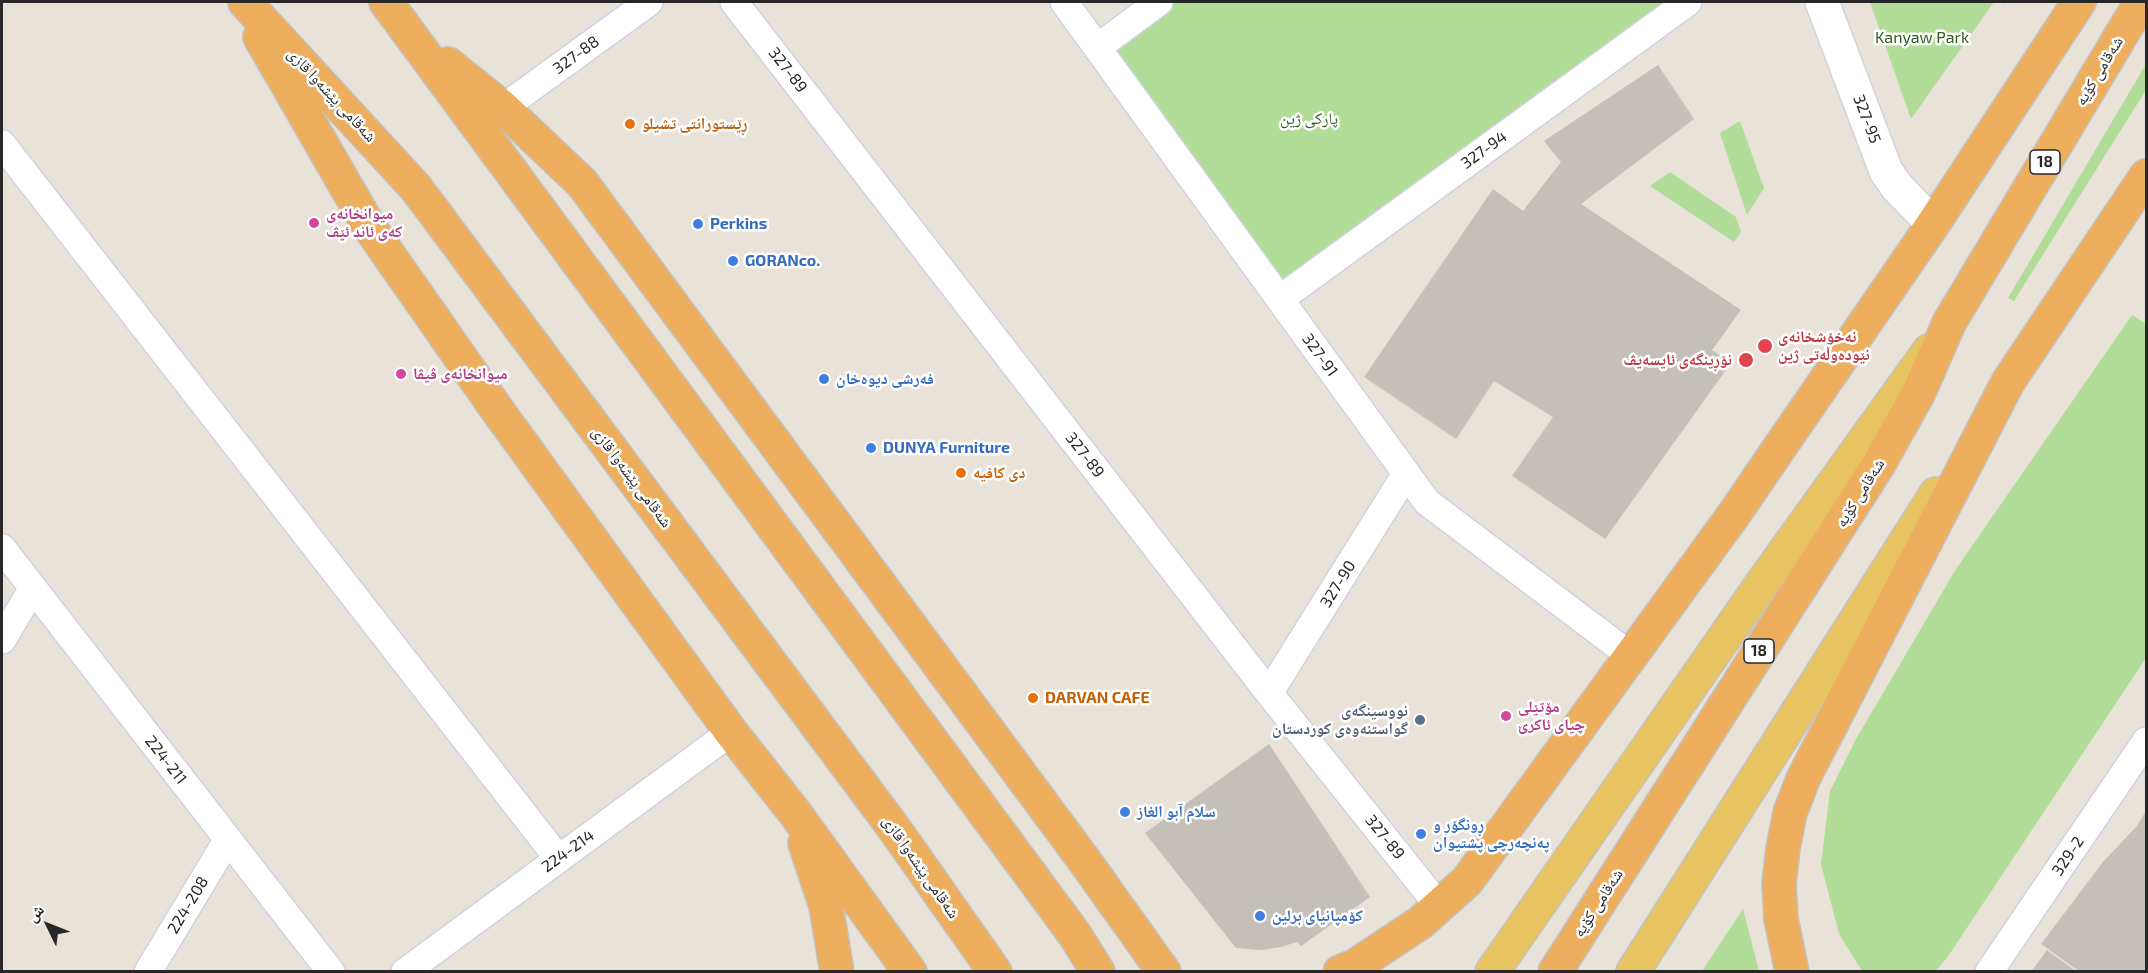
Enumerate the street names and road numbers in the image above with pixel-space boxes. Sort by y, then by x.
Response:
street label: 327-88 [549,32,603,78]
street label: شەقامی کۆیە [2071,33,2127,109]
street label: شەقامی پێشەوا قازی [284,44,380,146]
street label: 327-89 [764,44,812,96]
street label: 327-95 [1849,92,1885,146]
street label: 327-94 [1457,127,1511,173]
road number: 18 [2030,150,2060,174]
street label: 327-91 [1298,330,1342,380]
street label: شەقامی پێشەوا قازی [588,423,676,531]
street label: 327-89 [1061,429,1109,481]
street label: شەقامی کۆیە [1831,455,1889,531]
street label: 327-90 [1316,557,1360,611]
road number: 18 [1744,639,1774,663]
street label: 224-211 [141,732,191,788]
street label: 327-89 [1361,811,1409,863]
street label: شەقامی پێشەوا قازی [878,812,964,922]
street label: 224-214 [538,826,598,876]
street label: 329-2 [2048,833,2088,879]
street label: شەقامی کۆیە [1569,865,1627,941]
street label: 224-208 [163,873,213,937]

